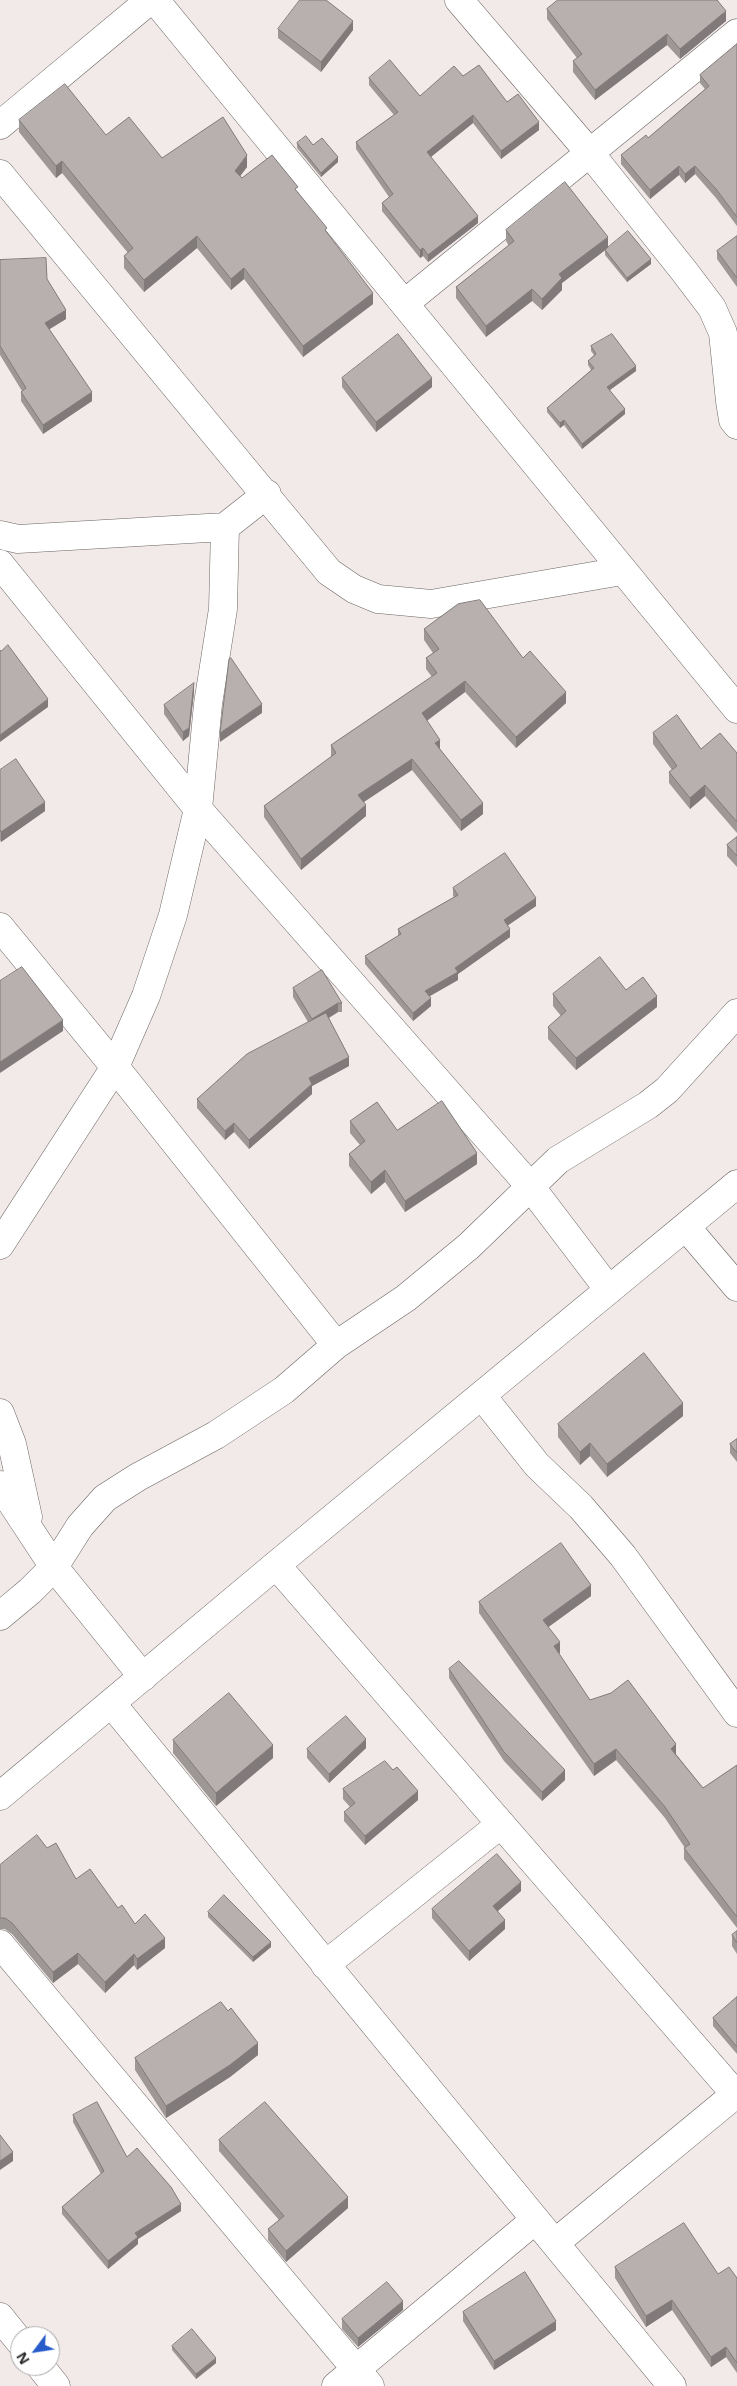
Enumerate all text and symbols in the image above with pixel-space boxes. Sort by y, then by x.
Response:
north arrow [10,2326,60,2376]
text: N [11,2349,34,2368]

